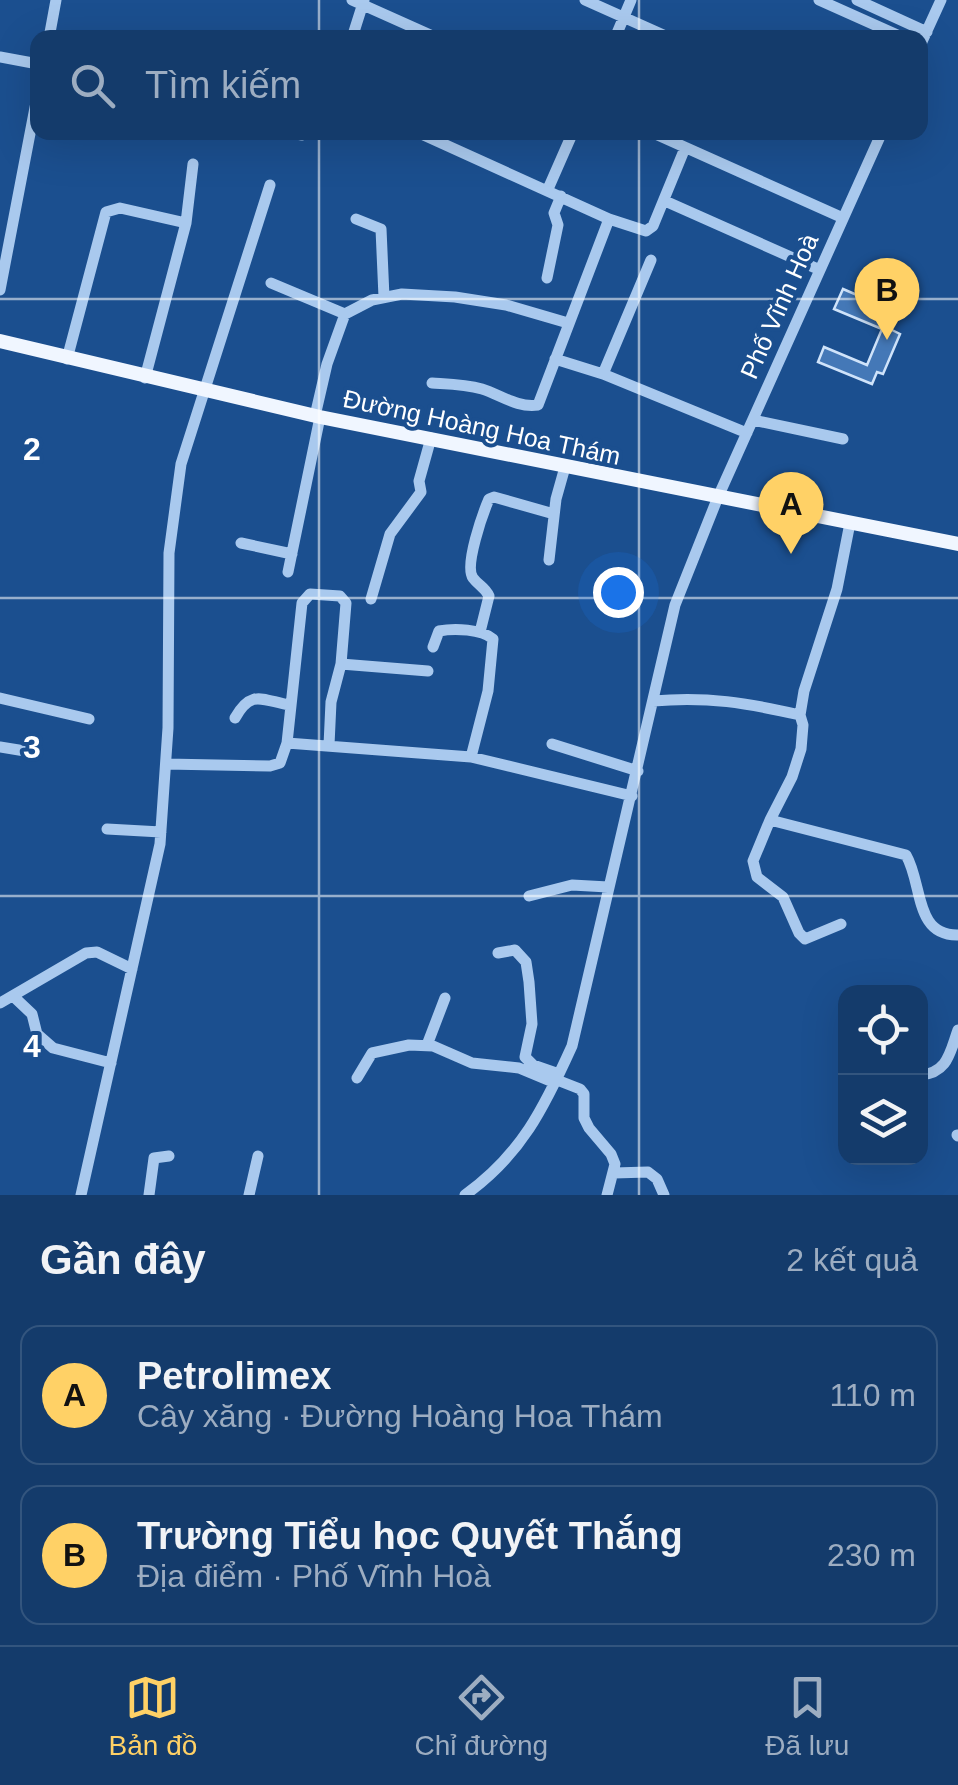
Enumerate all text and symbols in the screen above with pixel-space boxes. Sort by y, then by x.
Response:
search box [30,30,928,140]
icon: search [65,58,120,113]
text: Tìm kiếm [145,64,301,106]
street label: Phố Vĩnh Hoà [735,229,823,383]
pin: B [854,258,920,340]
street label: Đường Hoàng Hoa Thám [341,384,623,470]
text: 2 [23,431,41,467]
pin: A [758,472,824,554]
your location [593,567,644,618]
text: 3 [23,729,41,765]
map controls [838,985,928,1165]
button: locate [838,985,928,1075]
text: 4 [23,1028,41,1064]
button: layers [838,1075,928,1165]
text: Gần đây [40,1236,206,1283]
text: 2 kết quả [786,1242,918,1278]
text: Petrolimex [137,1355,331,1397]
text: A [63,1377,86,1413]
text: 110 m [829,1377,916,1413]
text: Cây xăng · Đường Hoàng Hoa Thám [137,1398,663,1434]
text: Trường Tiểu học Quyết Thắng [137,1515,683,1557]
text: B [63,1537,86,1573]
text: 230 m [827,1537,916,1573]
text: Địa điểm · Phố Vĩnh Hoà [137,1558,491,1594]
tab: Bản đồ [109,1670,197,1762]
tab: Chỉ đường [415,1670,548,1762]
tab: Đã lưu [765,1670,849,1762]

